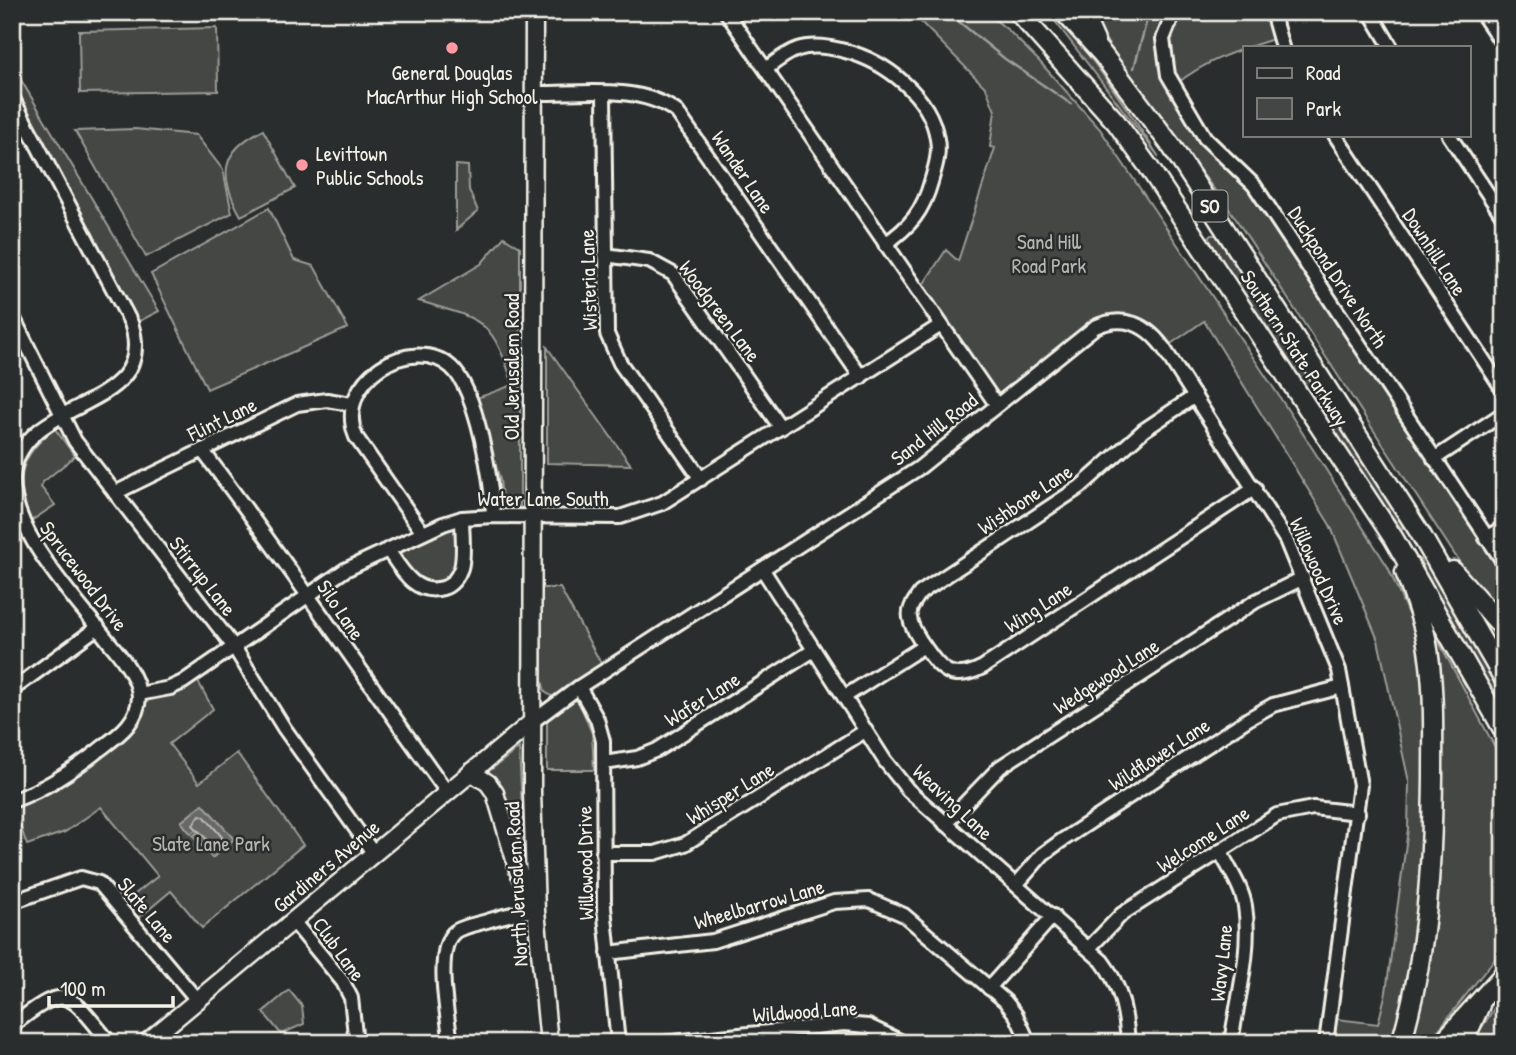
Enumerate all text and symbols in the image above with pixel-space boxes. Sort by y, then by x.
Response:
marker: General Douglas MacArthur High School [444,40,460,56]
legend [1243,46,1470,136]
place label: General Douglas MacArthur High School [366,58,538,111]
text: Road [1306,58,1340,87]
text: Park [1306,94,1341,123]
street label: Wander Lane [705,125,781,219]
place label: Levittown Public Schools [316,139,424,192]
marker: Levittown Public Schools [294,157,310,173]
road number: SO [1192,190,1228,222]
street label: Duckpond Drive North [1281,201,1395,354]
street label: Downhill Lane [1396,203,1474,301]
park label: Sand Hill Road Park [1012,227,1086,280]
street label: Wisteria Lane [572,229,604,331]
street label: Woodgreen Lane [672,254,768,368]
street label: Southern State Parkway [1234,264,1356,432]
street label: Old Jerusalem Road [497,294,526,440]
street label: Sand Hill Road [884,386,984,472]
street label: Flint Lane [182,390,261,449]
street label: Wishbone Lane [972,457,1078,541]
street label: Water Lane South [478,484,609,513]
street label: Willowood Drive [1282,513,1356,629]
street label: Sprucewood Drive [33,515,135,637]
street label: Stirrup Lane [163,530,243,622]
street label: Silo Lane [310,574,372,646]
street label: Wing Lane [999,574,1077,640]
street label: Wedgewood Lane [1047,631,1165,721]
street label: Wafer Lane [659,664,745,734]
street label: Wildflower Lane [1103,710,1215,798]
street label: Whisper Lane [680,755,780,831]
street label: Weaving Lane [906,757,1000,847]
street label: Welcome Lane [1151,798,1255,880]
street label: North Jerusalem Road [497,801,535,967]
street label: Willowood Drive [570,806,600,920]
street label: Gardiners Avenue [266,813,386,919]
park label: Slate Lane Park [152,829,270,858]
street label: Slate Lane [111,871,183,949]
street label: Wheelbarrow Lane [691,872,827,936]
street label: Club Lane [306,911,372,987]
street label: Wavy Lane [1203,923,1239,1003]
scale bar [49,964,173,1008]
text: 100 m [60,974,106,1003]
street label: Wildwood Lane [752,993,858,1029]

